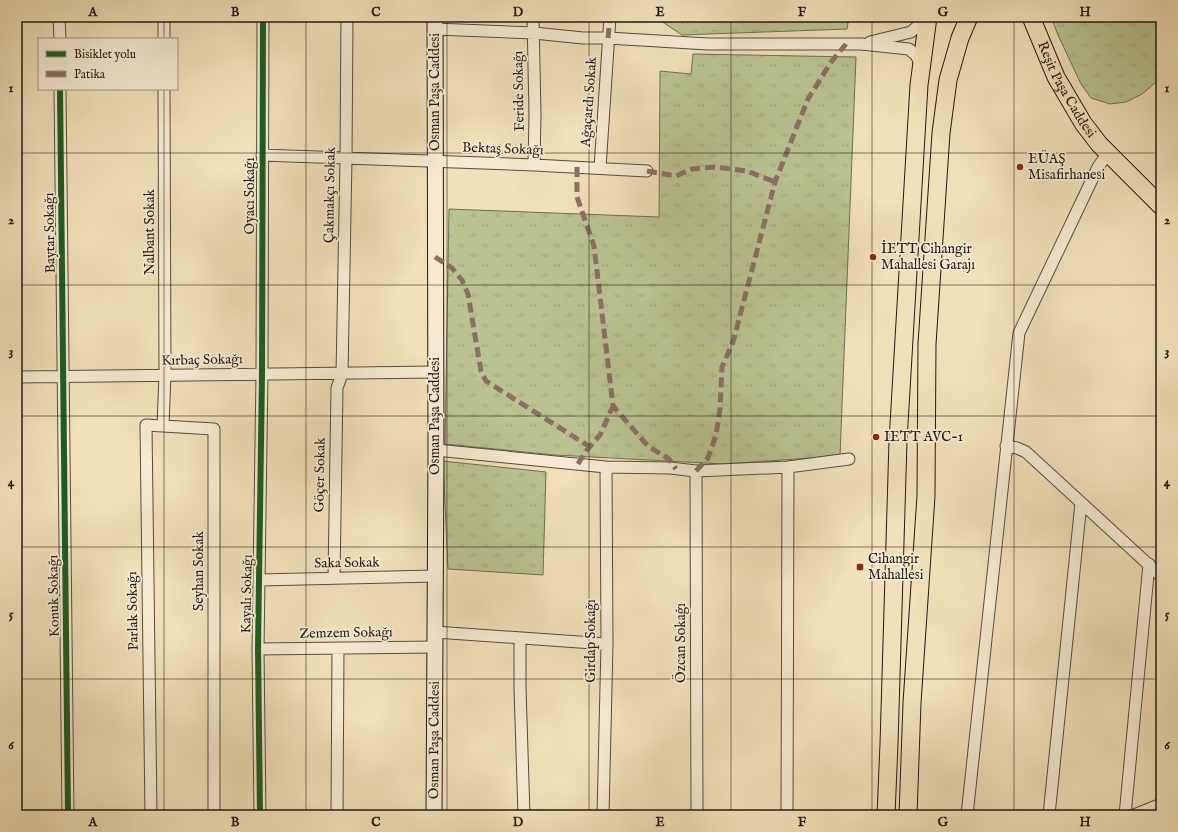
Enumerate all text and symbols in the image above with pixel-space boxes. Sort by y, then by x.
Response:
text: A [88,4,99,21]
text: B [231,4,240,21]
text: C [371,4,381,21]
text: D [513,4,524,21]
text: E [655,4,665,21]
text: F [798,4,807,21]
text: G [938,4,949,21]
text: H [1079,4,1091,21]
street label: Osman Paşa Caddesi [426,33,444,151]
legend [38,38,178,90]
street label: Reşit Paşa Caddesi [1033,39,1100,142]
text: Bisiklet yolu [74,47,136,62]
street label: Feride Sokağı [509,50,529,131]
street label: Ağaçardı Sokak [577,56,601,149]
text: Patika [74,67,106,82]
text: 1 [9,80,14,97]
text: 1 [1165,80,1170,97]
street label: Bektaş Sokağı [462,139,544,159]
street label: Çakmakçı Sokak [320,146,340,243]
place label: EÜAŞ Misafirhanesi [1028,149,1105,184]
street label: Oyacı Sokağı [241,157,259,234]
marker: EÜAŞ Misafirhanesi [1015,162,1025,172]
street label: Nalbant Sokak [141,188,159,275]
street label: Baytar Sokağı [40,192,60,273]
text: 2 [8,212,14,229]
text: 2 [1164,212,1170,229]
place label: İETT Cihangir Mahallesi Garajı [881,240,975,274]
marker: İETT Cihangir Mahallesi Garajı [868,252,878,262]
text: 3 [9,343,14,360]
text: 3 [1165,343,1170,360]
street label: Kırbaç Sokağı [161,350,243,370]
street label: Osman Paşa Caddesi [426,357,444,475]
place label: IETT AVC-1 [884,428,963,446]
marker: IETT AVC-1 [871,432,881,442]
street label: Göçer Sokak [310,437,330,513]
text: 4 [8,474,15,491]
text: 4 [1164,474,1171,491]
street label: Seyhan Sokak [190,530,208,611]
place label: Cihangir Mahallesi [868,550,924,584]
street label: Saka Sokak [314,553,380,573]
street label: Konuk Sokağı [44,554,64,637]
street label: Kayalı Sokağı [237,554,257,634]
marker: Cihangir Mahallesi [855,562,865,572]
street label: Parlak Sokağı [123,571,143,651]
street label: Girdap Sokağı [582,599,600,683]
street label: Özcan Sokağı [671,603,690,683]
text: 5 [9,606,14,623]
text: 5 [1165,606,1170,623]
street label: Zemzem Sokağı [299,623,393,643]
street label: Osman Paşa Caddesi [425,681,444,799]
text: 6 [8,737,14,754]
text: 6 [1164,737,1170,754]
text: A [88,814,99,831]
text: B [231,814,240,831]
text: C [371,814,381,831]
text: D [513,814,524,831]
text: E [655,814,665,831]
text: F [798,814,807,831]
text: G [938,814,949,831]
text: H [1079,814,1091,831]

